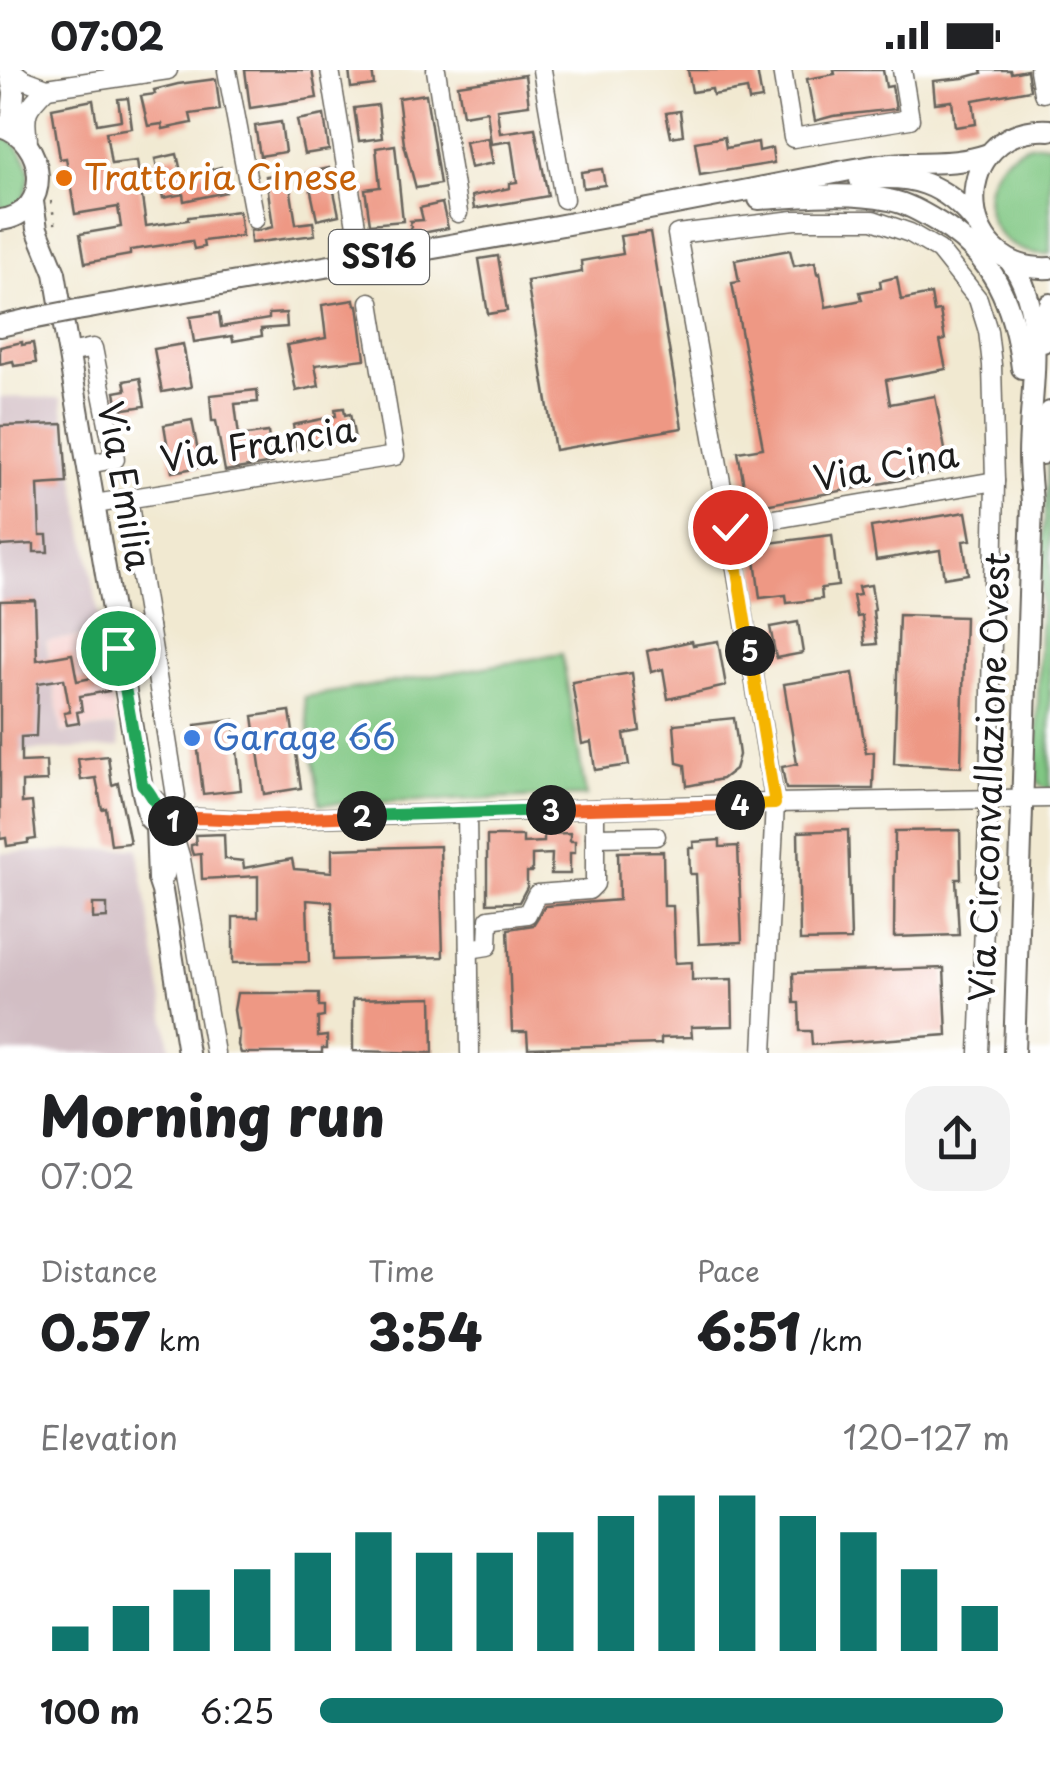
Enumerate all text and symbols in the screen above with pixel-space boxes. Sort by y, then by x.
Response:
text: 07:02 [50,7,164,64]
place label: Trattoria Cinese [84,149,358,202]
marker: Trattoria Cinese [53,167,75,189]
road number: SS16 [329,230,429,284]
street label: Via Emilia [86,397,167,575]
street label: Via Francia [156,401,359,484]
street label: Via Cina [809,426,962,503]
pin [688,485,773,570]
icon: check [703,500,758,555]
street label: Via Circonvallazione Ovest [953,551,1022,1003]
pin [76,606,161,691]
icon: arrive [91,621,146,676]
pin: 5 [725,626,775,676]
text: 5 [741,629,759,672]
place label: Garage 66 [212,709,396,762]
marker: Garage 66 [181,727,203,749]
pin: 4 [715,780,765,830]
text: 4 [730,783,750,826]
pin: 3 [526,785,576,835]
text: 3 [542,788,560,831]
pin: 2 [337,791,387,841]
text: 2 [352,794,372,837]
pin: 1 [148,796,198,846]
text: 1 [166,799,180,842]
text: Morning run [40,1073,385,1156]
button: share [905,1086,1010,1191]
text: 07:02 [40,1152,134,1200]
text: Distance [40,1249,158,1292]
text: Time [368,1249,435,1292]
text: Pace [697,1249,760,1292]
text: 0.57 [40,1292,150,1368]
text: 3:54 [368,1292,482,1368]
text: 6:51 [697,1292,800,1368]
text: km [150,1318,201,1361]
text: /km [800,1318,863,1361]
text: Elevation [40,1413,178,1461]
text: 120–127 m [843,1413,1010,1461]
text: 100 m [40,1687,140,1735]
text: 6:25 [200,1687,274,1735]

